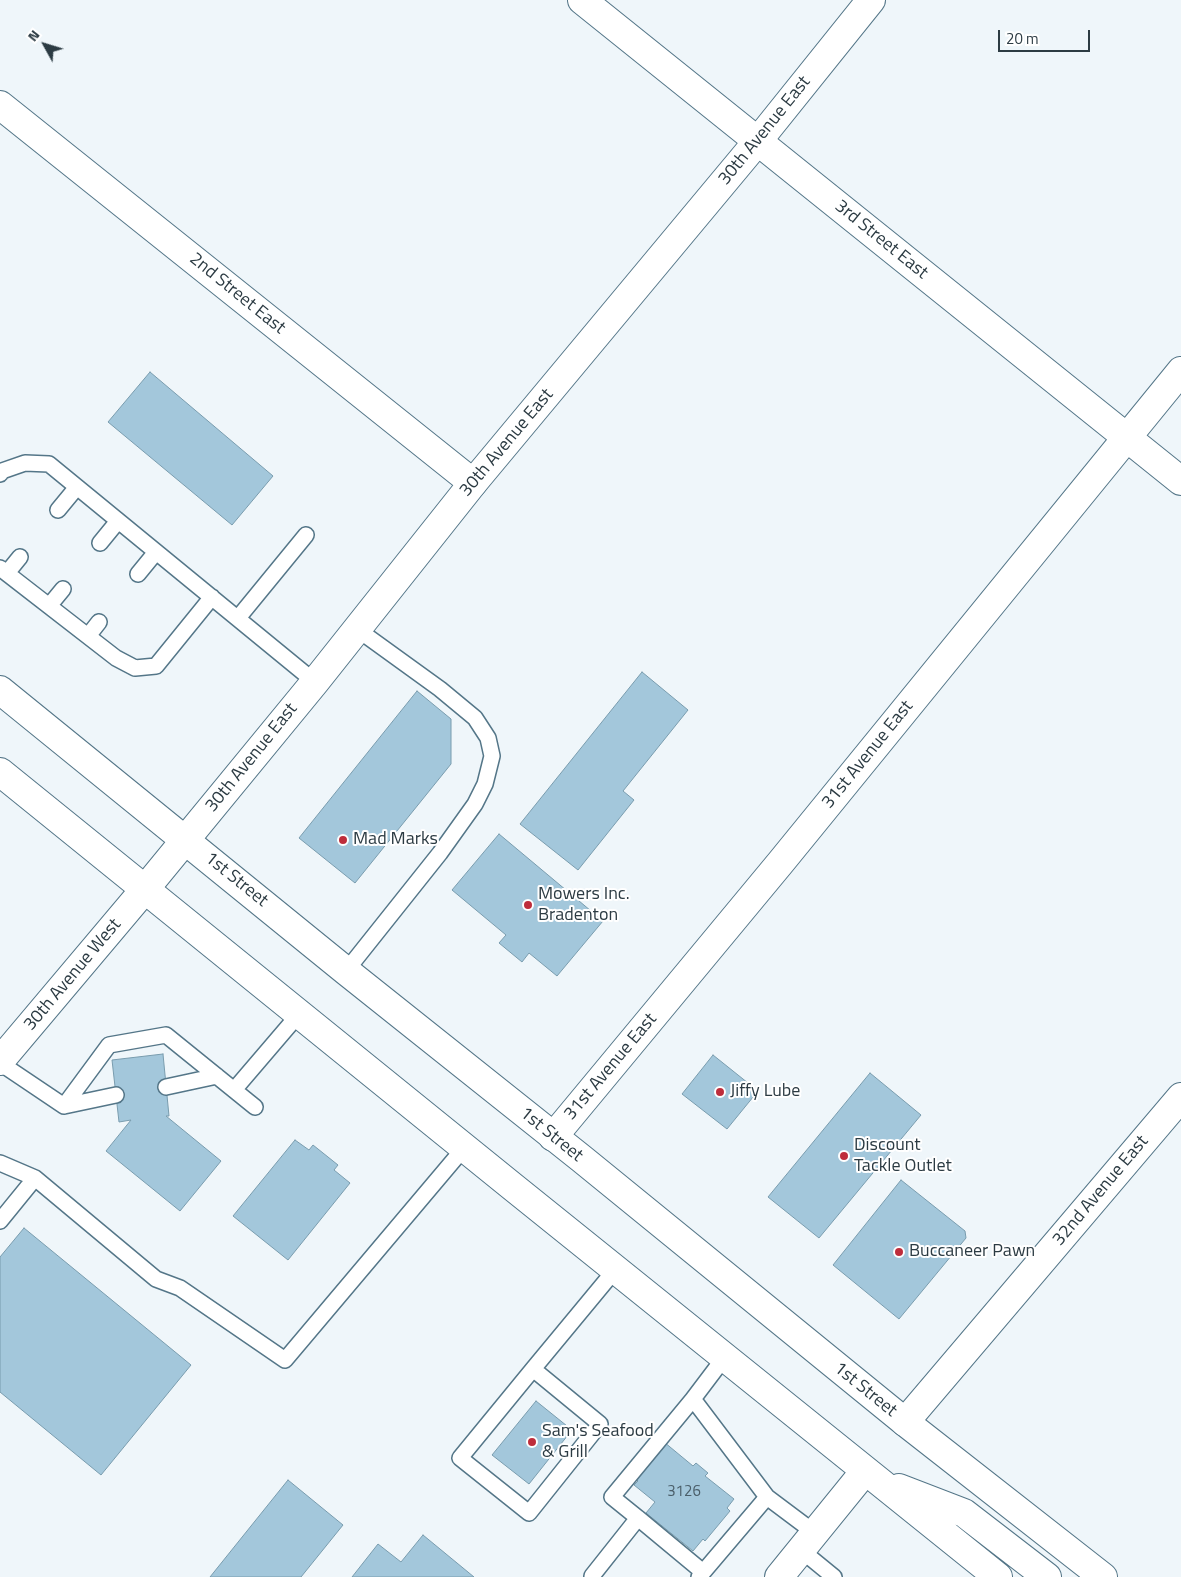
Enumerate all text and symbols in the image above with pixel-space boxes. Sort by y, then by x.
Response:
north arrow [20,20,70,70]
scale bar [1001,20,1094,52]
text: N [22,25,44,46]
text: 20 m [1006,27,1039,50]
street label: 30th Avenue East [714,72,816,190]
street label: 3rd Street East [830,196,932,284]
street label: 2nd Street East [185,249,289,339]
street label: 30th Avenue East [456,385,558,501]
street label: 31st Avenue East [818,697,918,813]
street label: 30th Avenue East [201,699,303,817]
place label: Mad Marks [353,829,438,851]
marker: Mad Marks [337,834,349,846]
street label: 1st Street [200,848,272,912]
place label: Mowers Inc. Bradenton [538,884,630,926]
marker: Mowers Inc. Bradenton [522,899,534,911]
street label: 30th Avenue West [20,915,126,1035]
street label: 31st Avenue East [560,1009,662,1125]
place label: Jiffy Lube [730,1081,800,1103]
marker: Jiffy Lube [714,1086,726,1098]
street label: 1st Street [515,1103,587,1167]
street label: 32nd Avenue East [1049,1131,1153,1251]
place label: Discount Tackle Outlet [854,1135,952,1178]
marker: Discount Tackle Outlet [838,1150,850,1162]
place label: Buccaneer Pawn [909,1241,1035,1263]
marker: Buccaneer Pawn [893,1246,905,1258]
street label: 1st Street [829,1358,901,1422]
place label: Sam's Seafood & Grill [542,1421,654,1464]
marker: Sam's Seafood & Grill [526,1436,538,1448]
house number: 3126 [667,1483,701,1501]

